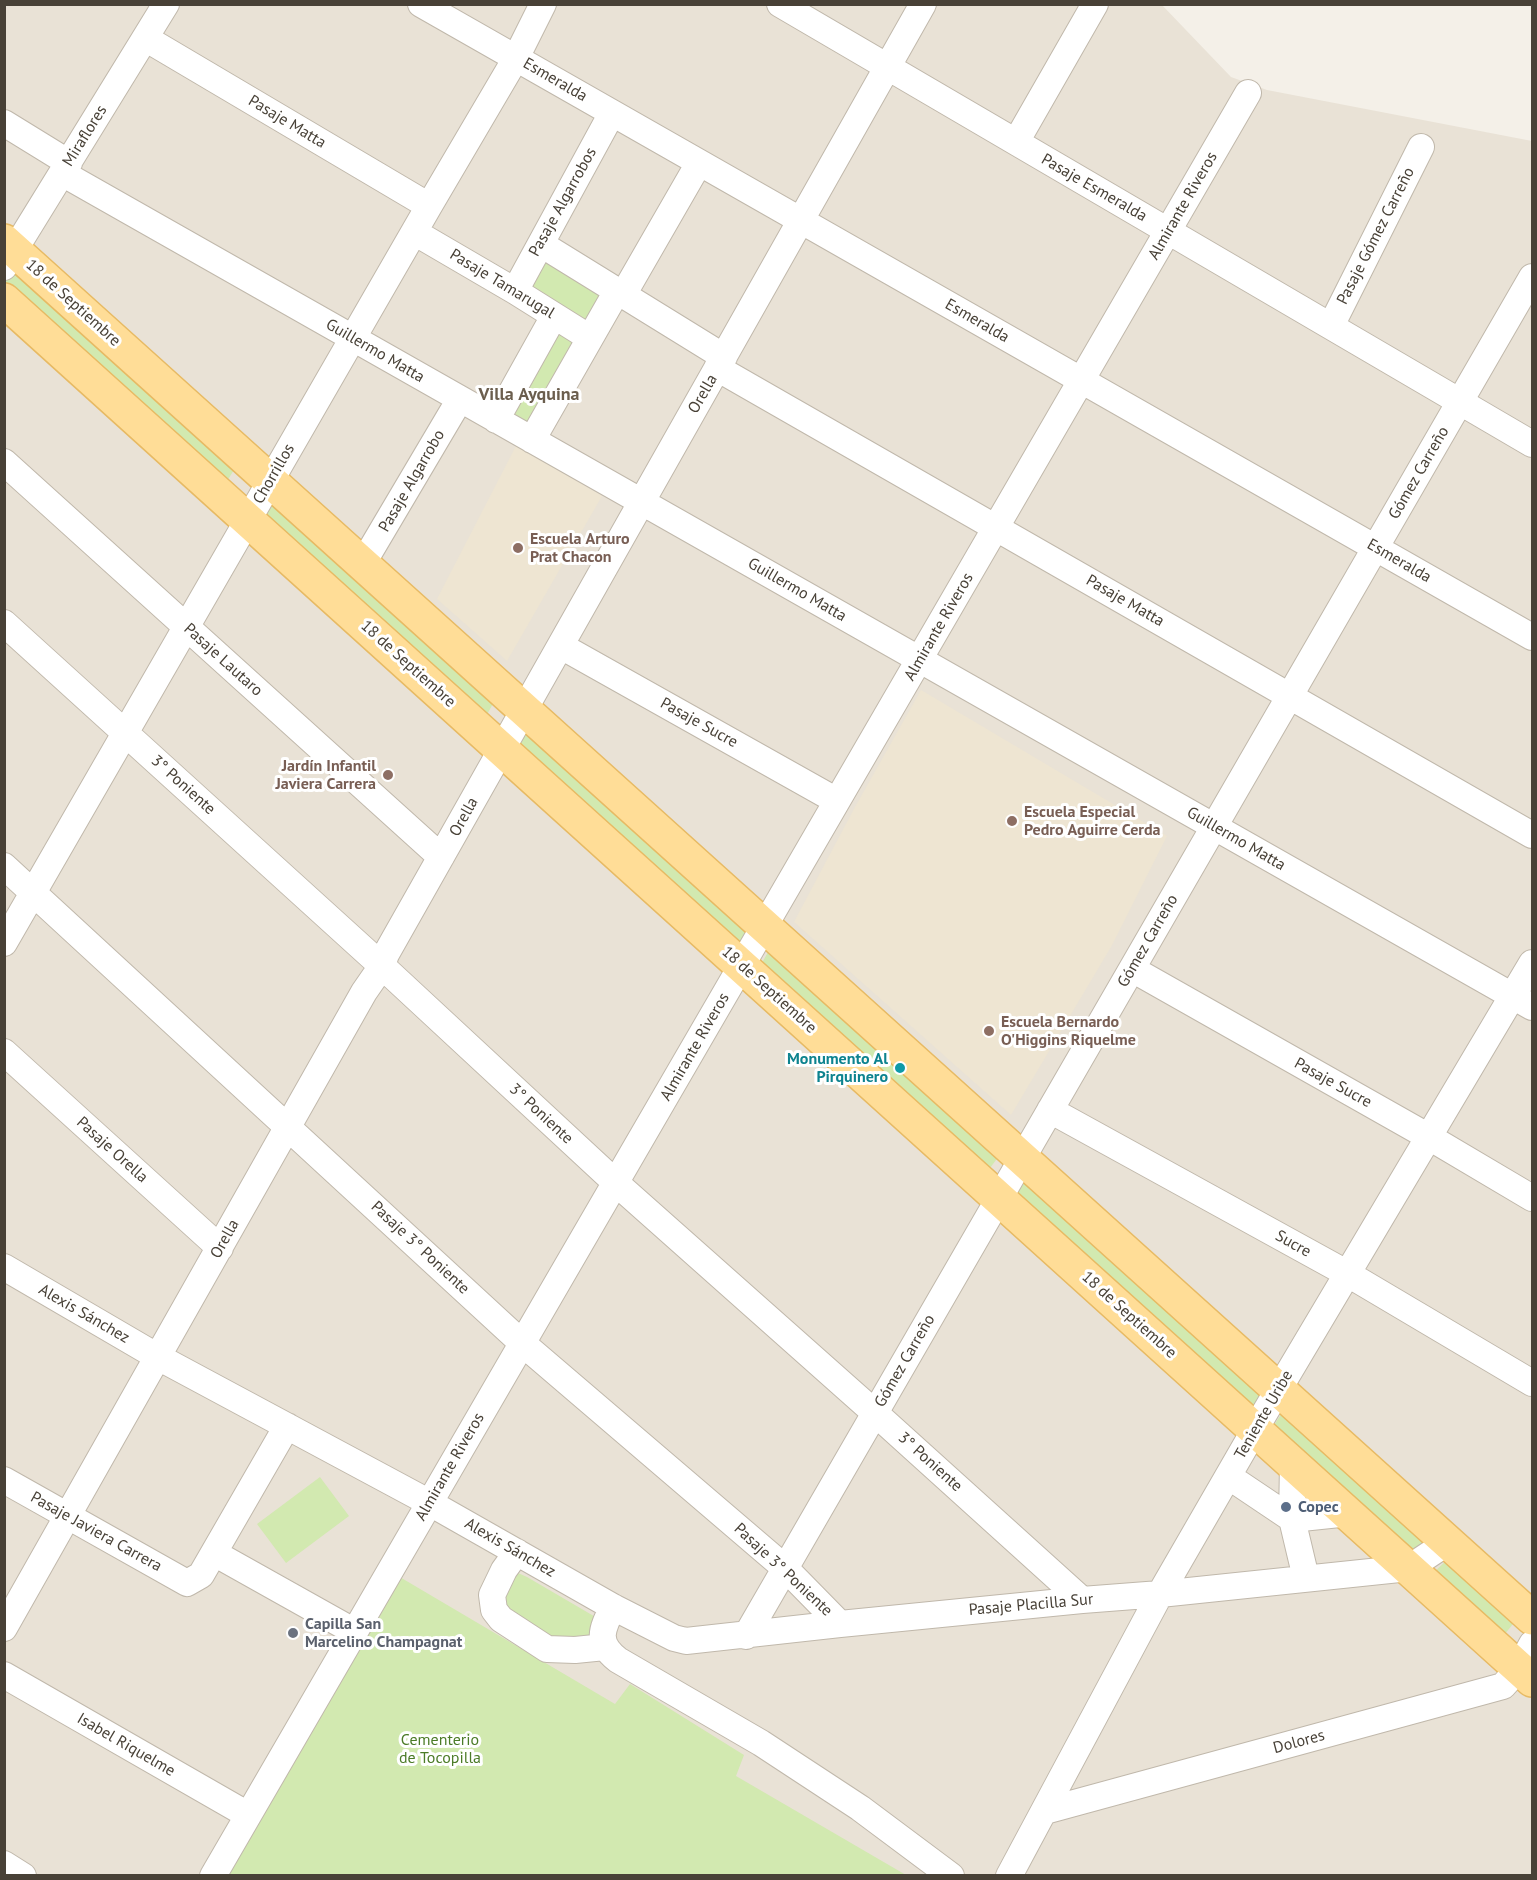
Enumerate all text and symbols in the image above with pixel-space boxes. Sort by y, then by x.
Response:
street label: Esmeralda [519,54,591,106]
street label: Pasaje Matta [245,91,329,153]
street label: Miraflores [59,102,111,170]
street label: Pasaje Algarrobos [525,144,601,260]
street label: Almirante Riveros [1144,149,1222,263]
street label: Pasaje Esmeralda [1038,150,1150,226]
street label: Pasaje Gómez Carreño [1333,164,1419,308]
street label: Pasaje Tamarugal [446,245,558,323]
street label: 18 de Septiembre [22,255,124,351]
street label: Esmeralda [941,295,1013,347]
street label: Guillermo Matta [322,315,428,387]
street label: Orella [684,371,722,417]
district label: Villa Ayquina [478,384,580,406]
street label: Gómez Carreño [1385,423,1453,523]
street label: Pasaje Algarrobo [375,426,449,536]
street label: Chorrillos [249,440,299,508]
place label: Escuela Arturo Prat Chacon [530,529,630,567]
street label: Esmeralda [1363,535,1435,587]
marker: Escuela Arturo Prat Chacon [511,541,525,555]
street label: Guillermo Matta [744,554,850,626]
street label: Almirante Riveros [900,570,978,684]
street label: Pasaje Matta [1083,571,1167,631]
street label: 18 de Septiembre [357,616,459,712]
street label: Pasaje Lautaro [180,620,266,700]
street label: Pasaje Sucre [657,694,741,752]
street label: 3° Poniente [147,751,219,819]
place label: Jardín Infantil Javiera Carrera [275,756,376,794]
marker: Jardín Infantil Javiera Carrera [381,768,395,782]
street label: Orella [445,794,483,840]
place label: Escuela Especial Pedro Aguirre Cerda [1024,802,1161,840]
street label: Guillermo Matta [1183,803,1289,875]
marker: Escuela Especial Pedro Aguirre Cerda [1005,814,1019,828]
street label: Gómez Carreño [1114,891,1182,991]
street label: 18 de Septiembre [718,942,820,1038]
street label: Almirante Riveros [656,990,734,1104]
place label: Escuela Bernardo O'Higgins Riquelme [1001,1012,1136,1050]
marker: Escuela Bernardo O'Higgins Riquelme [982,1024,996,1038]
place label: Monumento Al Pirquinero [787,1049,888,1087]
street label: Pasaje Sucre [1291,1054,1375,1112]
marker: Monumento Al Pirquinero [893,1061,907,1075]
street label: 3° Poniente [505,1080,577,1148]
street label: Pasaje Orella [72,1113,152,1187]
street label: Pasaje 3° Poniente [367,1197,473,1299]
street label: Orella [206,1216,244,1262]
street label: Sucre [1272,1226,1314,1262]
street label: 18 de Septiembre [1078,1267,1180,1363]
street label: Alexis Sánchez [35,1280,133,1348]
street label: Gómez Carreño [871,1311,939,1411]
street label: Teniente Uribe [1231,1367,1297,1463]
street label: Almirante Riveros [411,1410,489,1524]
street label: 3° Poniente [894,1428,966,1496]
street label: Pasaje Javiera Carrera [27,1488,165,1576]
place label: Copec [1298,1497,1339,1517]
marker: Copec [1279,1500,1293,1514]
street label: Alexis Sánchez [461,1514,559,1582]
street label: Pasaje 3° Poniente [730,1519,836,1621]
street label: Pasaje Placilla Sur [968,1590,1094,1620]
place label: Capilla San Marcelino Champagnat [305,1614,462,1652]
marker: Capilla San Marcelino Champagnat [286,1626,300,1640]
street label: Isabel Riquelme [74,1709,178,1781]
street label: Dolores [1271,1726,1327,1758]
park label: Cementerio de Tocopilla [399,1730,481,1768]

